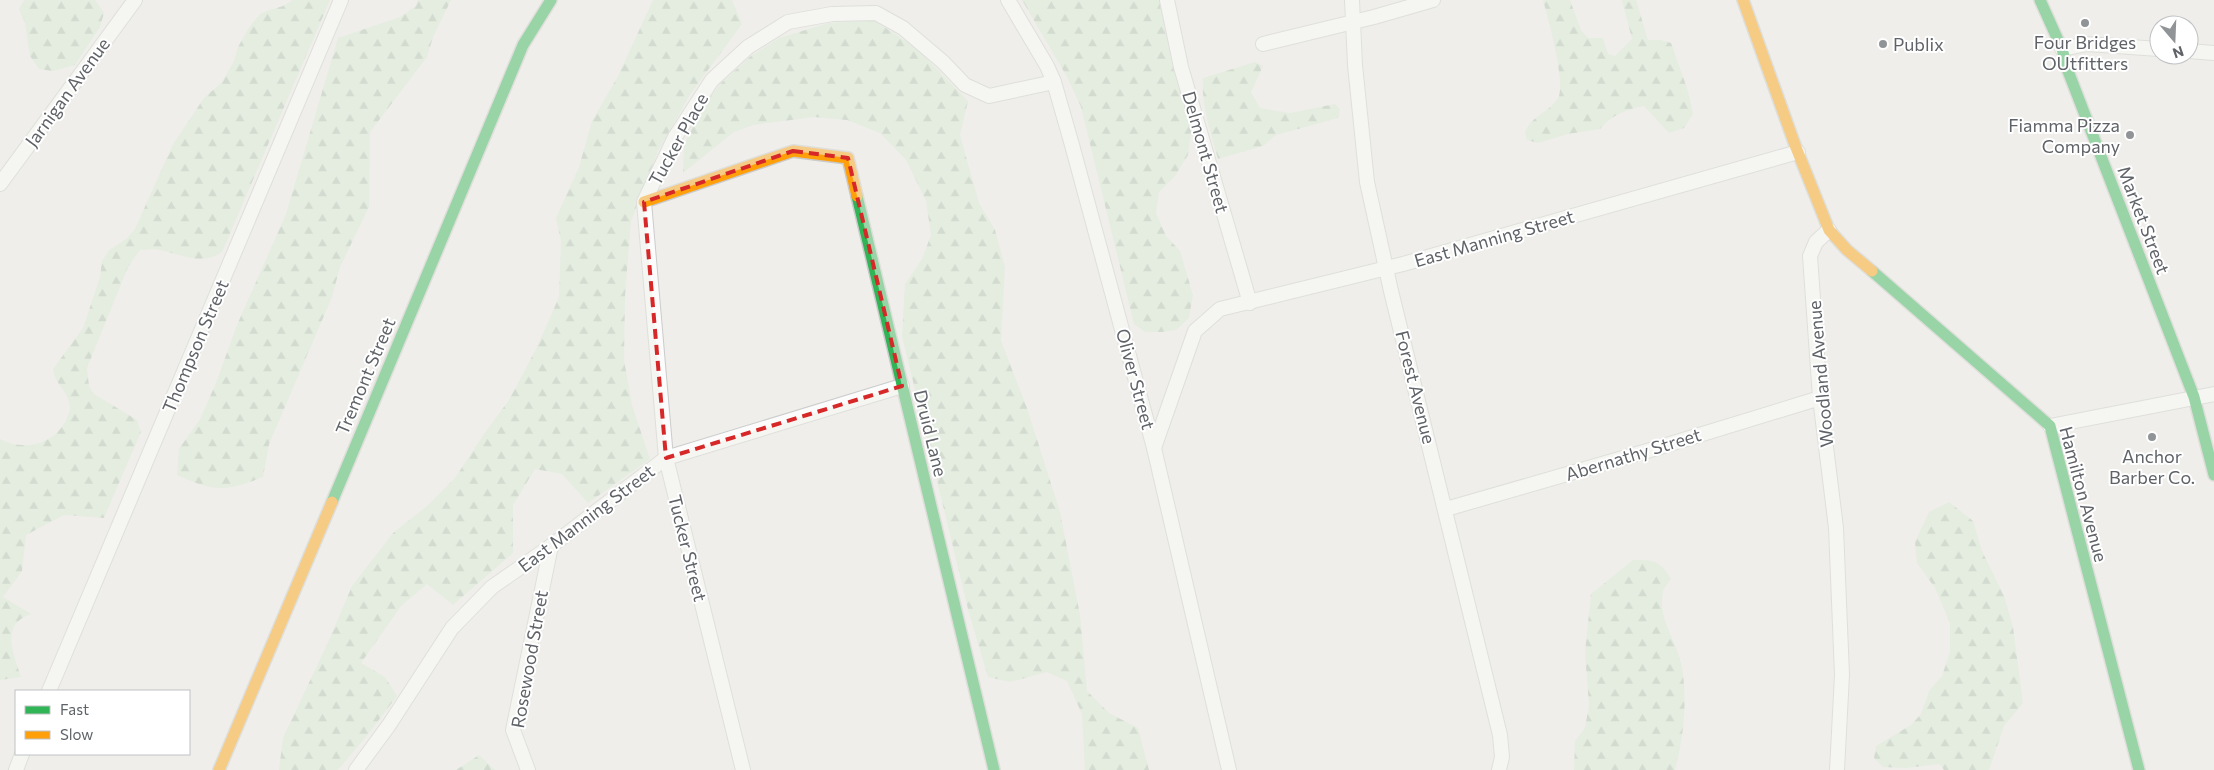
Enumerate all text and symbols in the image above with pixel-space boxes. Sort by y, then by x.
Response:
north arrow [2149,15,2199,65]
marker: Four Bridges OUtfitters [2079,17,2091,29]
place label: Four Bridges OUtfitters [2034,31,2136,74]
street label: Jarnigan Avenue [20,33,114,151]
place label: Publix [1893,33,1944,55]
marker: Publix [1877,38,1889,50]
text: N [2171,43,2186,63]
street label: Delmont Street [1178,88,1234,216]
street label: Tucker Place [644,89,712,189]
place label: Fiamma Pizza Company [2008,114,2120,157]
marker: Fiamma Pizza Company [2124,129,2136,141]
street label: Market Street [2113,163,2175,277]
street label: East Manning Street [1412,205,1576,271]
street label: Thompson Street [157,276,233,416]
street label: Woodland Avenue [1803,300,1837,448]
street label: Tremont Street [330,314,400,438]
street label: Oliver Street [1112,326,1160,432]
street label: Forest Avenue [1391,328,1441,446]
street label: Druid Lane [910,387,952,479]
street label: Abernathy Street [1563,423,1703,485]
street label: Hamilton Avenue [2055,424,2113,564]
marker: Anchor Barber Co. [2146,431,2158,443]
place label: Anchor Barber Co. [2109,445,2195,488]
street label: East Manning Street [513,460,659,576]
street label: Tucker Street [664,492,712,604]
street label: Rosewood Street [506,588,552,730]
legend [15,690,190,755]
text: Fast [60,700,89,718]
text: Slow [60,725,93,743]

